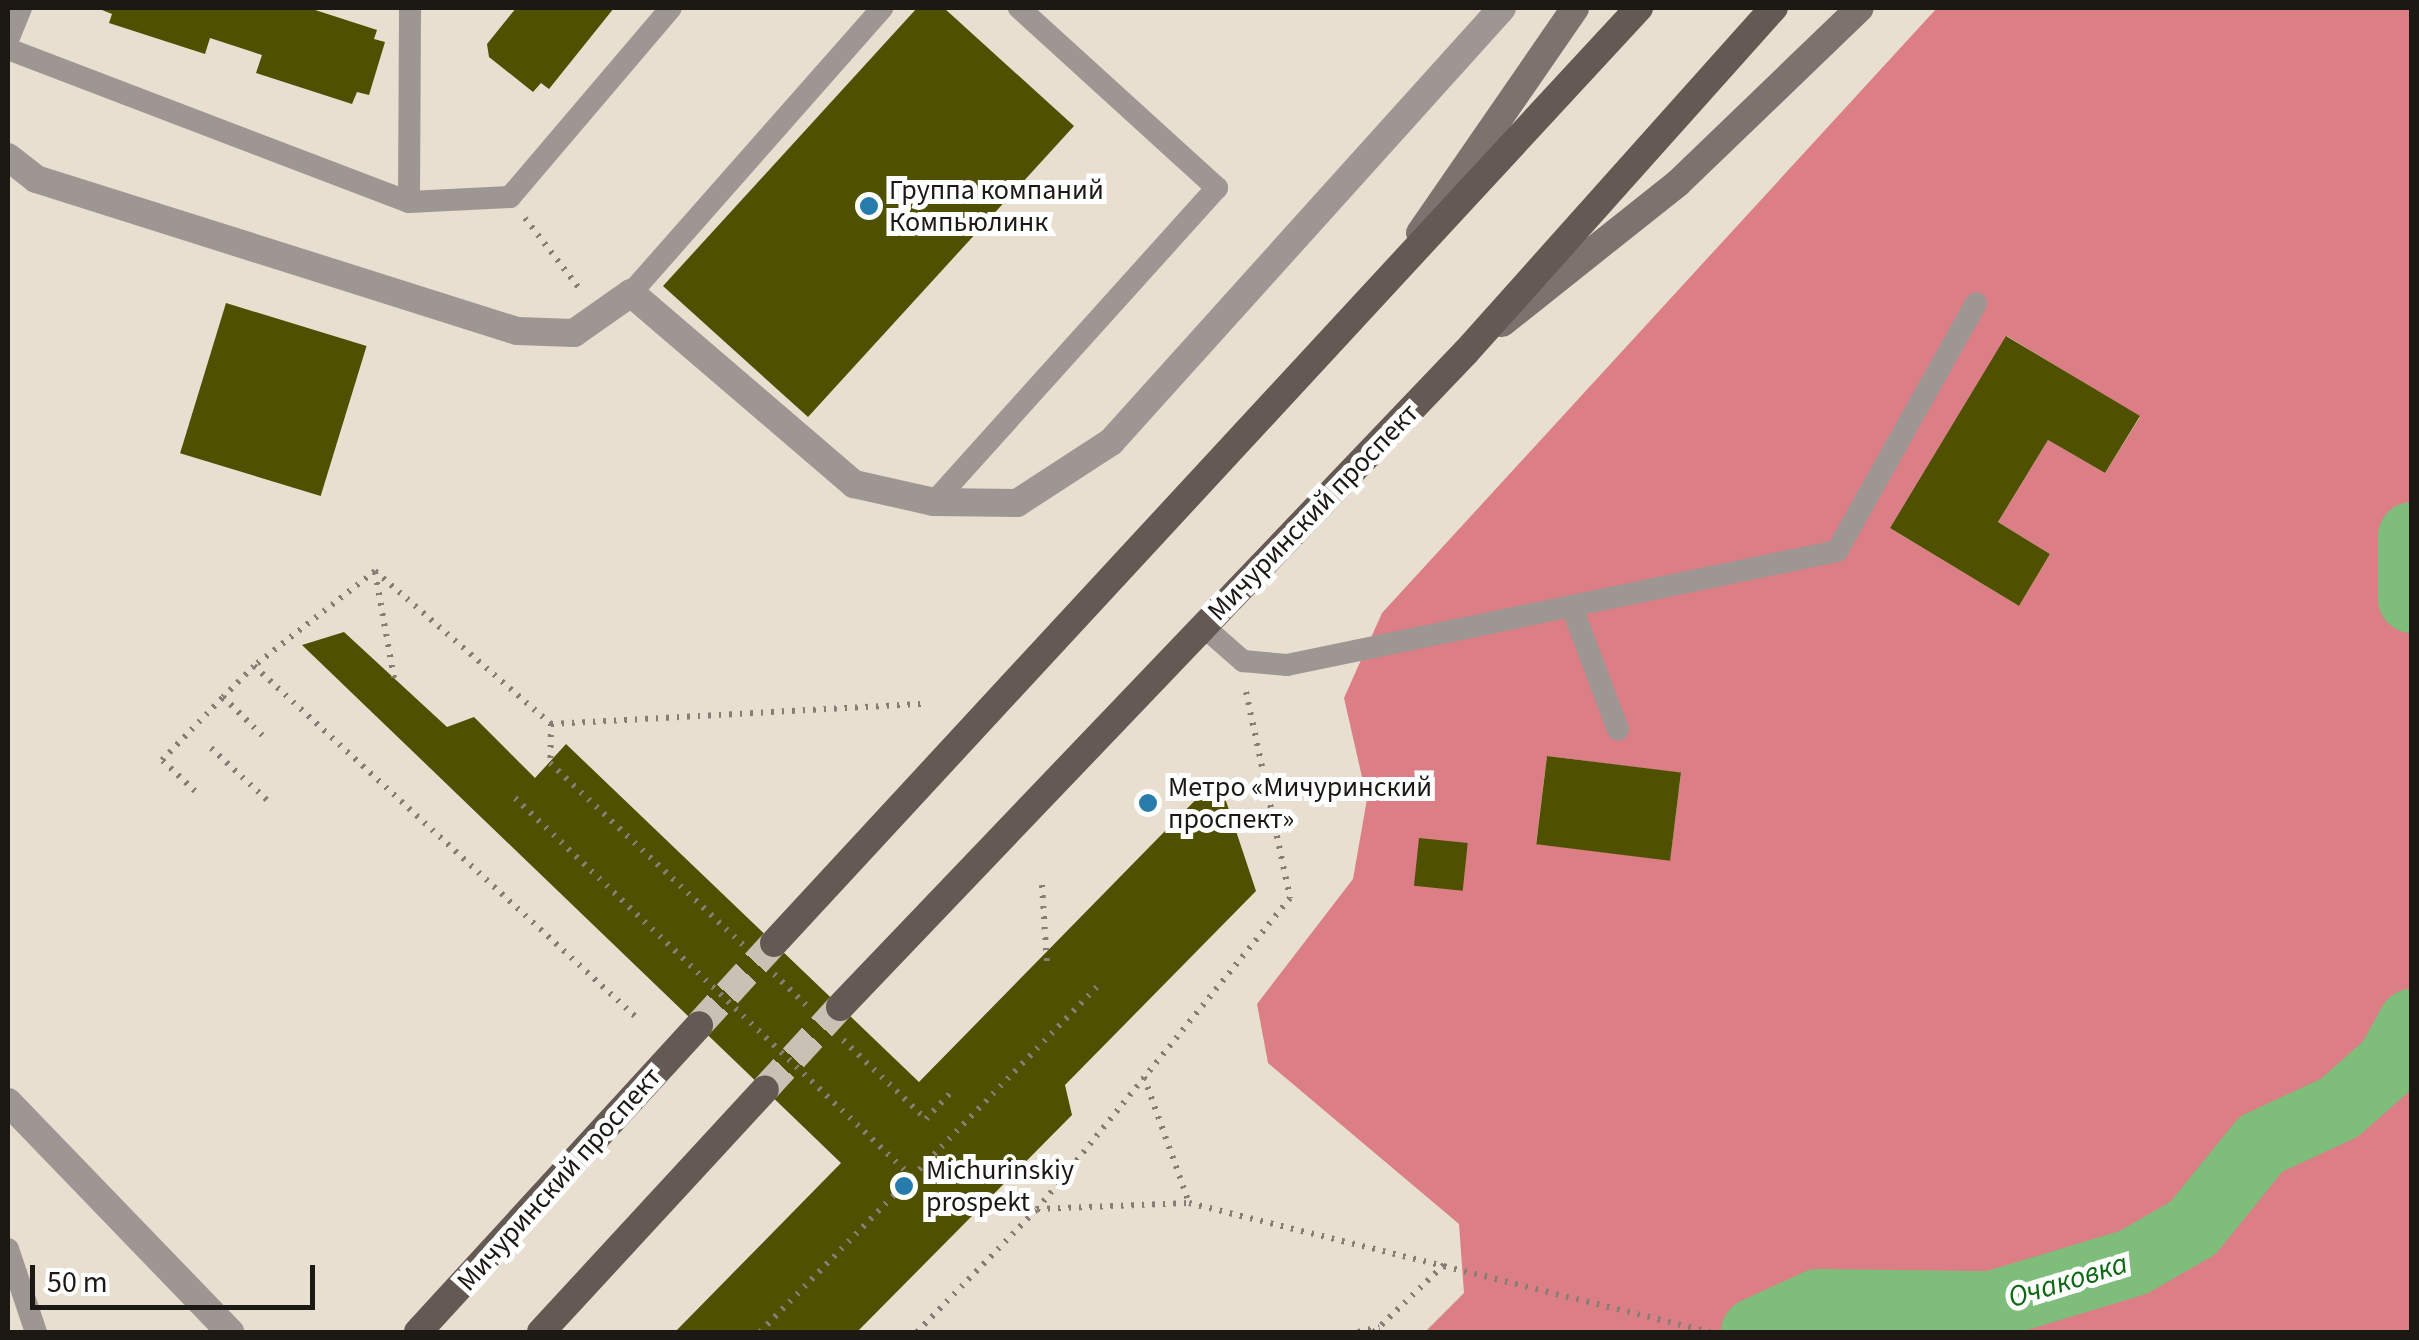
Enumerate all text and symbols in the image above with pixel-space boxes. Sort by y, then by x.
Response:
place label: Группа компаний Компьюлинк [889,173,1104,239]
marker: Группа компаний Компьюлинк [858,195,880,217]
street label: Мичуринский проспект [1200,396,1426,628]
place label: Метро «Мичуринский проспект» [1168,770,1432,836]
marker: Метро «Мичуринский проспект» [1137,792,1159,814]
street label: Мичуринский проспект [450,1060,668,1298]
place label: Michurinskiy prospekt [926,1153,1074,1219]
marker: Michurinskiy prospekt [891,1173,917,1199]
scale bar [35,1245,320,1307]
water label: Очаковка [2004,1246,2132,1316]
text: 50 m [47,1261,108,1304]

